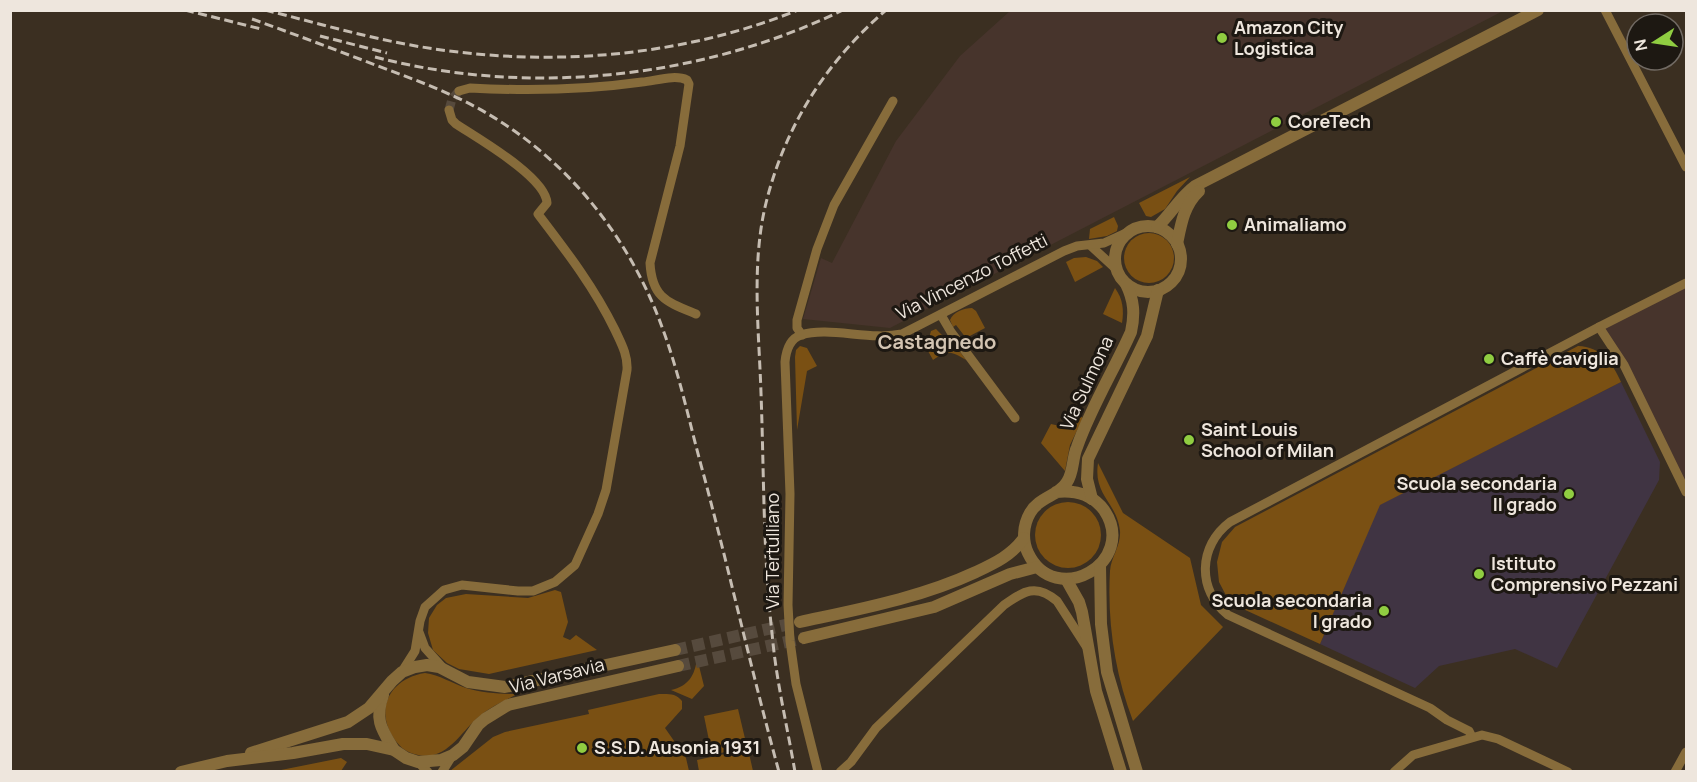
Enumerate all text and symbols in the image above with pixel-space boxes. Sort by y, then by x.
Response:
north arrow [1625,12,1685,72]
place label: Amazon City Logistica [1234,15,1343,60]
marker: Amazon City Logistica [1215,31,1229,45]
text: N [1628,37,1652,53]
place label: CoreTech [1288,109,1371,133]
marker: CoreTech [1269,115,1283,129]
place label: Animaliamo [1244,212,1347,236]
marker: Animaliamo [1225,218,1239,232]
street label: Via Vincenzo Toffetti [892,228,1051,325]
district label: Castagnedo [878,328,996,355]
street label: Via Sulmona [1054,332,1118,433]
place label: Caffè caviglia [1501,346,1619,370]
marker: Caffè caviglia [1482,352,1496,366]
place label: Saint Louis School of Milan [1201,417,1334,462]
marker: Saint Louis School of Milan [1182,433,1196,447]
place label: Scuola secondaria II grado [1396,471,1557,516]
marker: Scuola secondaria II grado [1562,487,1576,501]
street label: Via Tertulliano [760,493,784,609]
place label: Istituto Comprensivo Pezzani [1491,551,1678,596]
marker: Istituto Comprensivo Pezzani [1472,567,1486,581]
place label: Scuola secondaria I grado [1211,588,1372,633]
marker: Scuola secondaria I grado [1377,604,1391,618]
street label: Via Varsavia [507,652,607,698]
place label: S.S.D. Ausonia 1931 [594,735,760,759]
marker: S.S.D. Ausonia 1931 [575,741,589,755]

